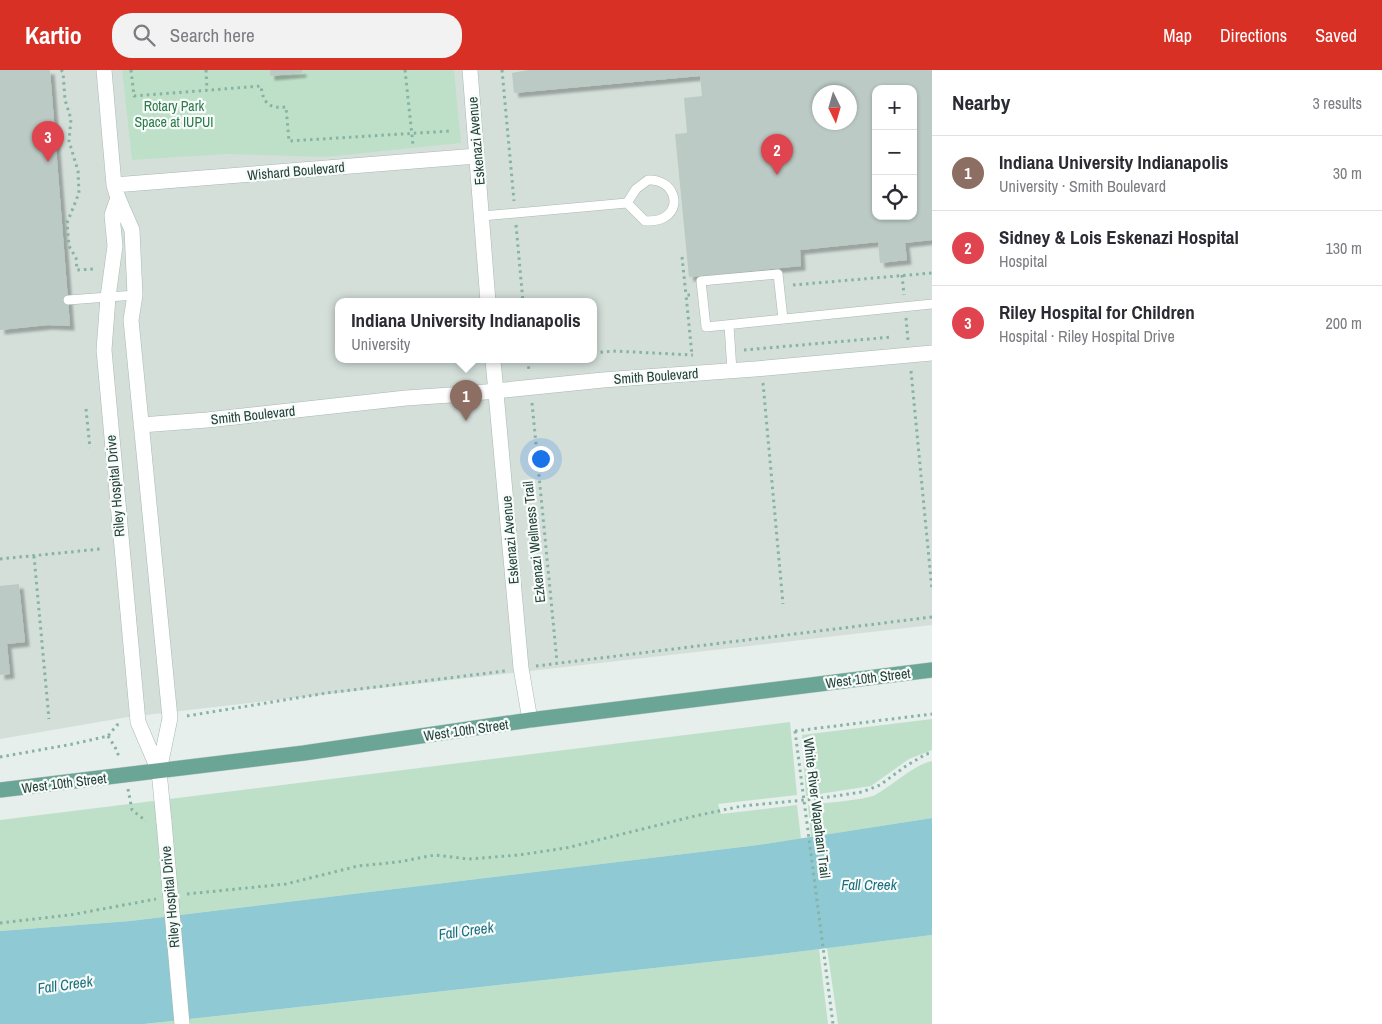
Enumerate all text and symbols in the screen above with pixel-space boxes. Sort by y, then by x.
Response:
search box [112,13,462,58]
text: Kartio [25,19,82,51]
icon: search [130,21,158,49]
text: Search here [170,22,255,48]
text: Map [1163,23,1192,48]
text: Directions [1220,23,1287,48]
text: Saved [1315,23,1357,48]
north arrow [812,85,857,130]
map controls [872,85,917,220]
button: + [872,85,917,130]
text: Nearby [952,88,1010,117]
text: 3 results [1312,92,1362,114]
street label: Eskenazi Avenue [463,96,489,186]
park label: Rotary Park Space at IUPUI [134,97,214,131]
pin: 3 [32,121,64,162]
button: − [872,130,917,175]
pin: 2 [761,134,793,175]
text: Indiana University Indianapolis [999,149,1228,175]
street label: Wishard Boulevard [247,158,345,184]
text: 1 [964,162,972,184]
text: 30 m [1333,162,1362,184]
button: locate [872,175,917,220]
text: University · Smith Boulevard [999,175,1166,197]
text: Sidney & Lois Eskenazi Hospital [999,224,1239,250]
text: 2 [964,237,972,259]
text: 130 m [1326,237,1362,259]
text: Hospital [999,250,1047,272]
popup [335,298,597,363]
text: Riley Hospital for Children [999,299,1195,325]
text: Indiana University Indianapolis [351,307,581,333]
text: 3 [964,312,972,334]
text: 200 m [1326,312,1362,334]
text: Hospital · Riley Hospital Drive [999,325,1175,347]
text: University [351,333,410,355]
street label: Smith Boulevard [613,364,699,388]
pin: 1 [450,380,482,421]
street label: Smith Boulevard [210,402,296,428]
street label: Riley Hospital Drive [102,434,128,538]
your location [528,446,554,472]
street label: Ezkenazi Wellness Trail [519,480,549,604]
street label: Eskenazi Avenue [497,495,523,585]
street label: West 10th Street [825,664,911,692]
street label: West 10th Street [422,715,510,745]
street label: White River Wapahani Trail [799,737,835,879]
street label: West 10th Street [21,769,107,797]
street label: Riley Hospital Drive [157,845,183,949]
water label: Fall Creek [841,874,898,895]
water label: Fall Creek [437,916,496,945]
water label: Fall Creek [36,970,95,999]

